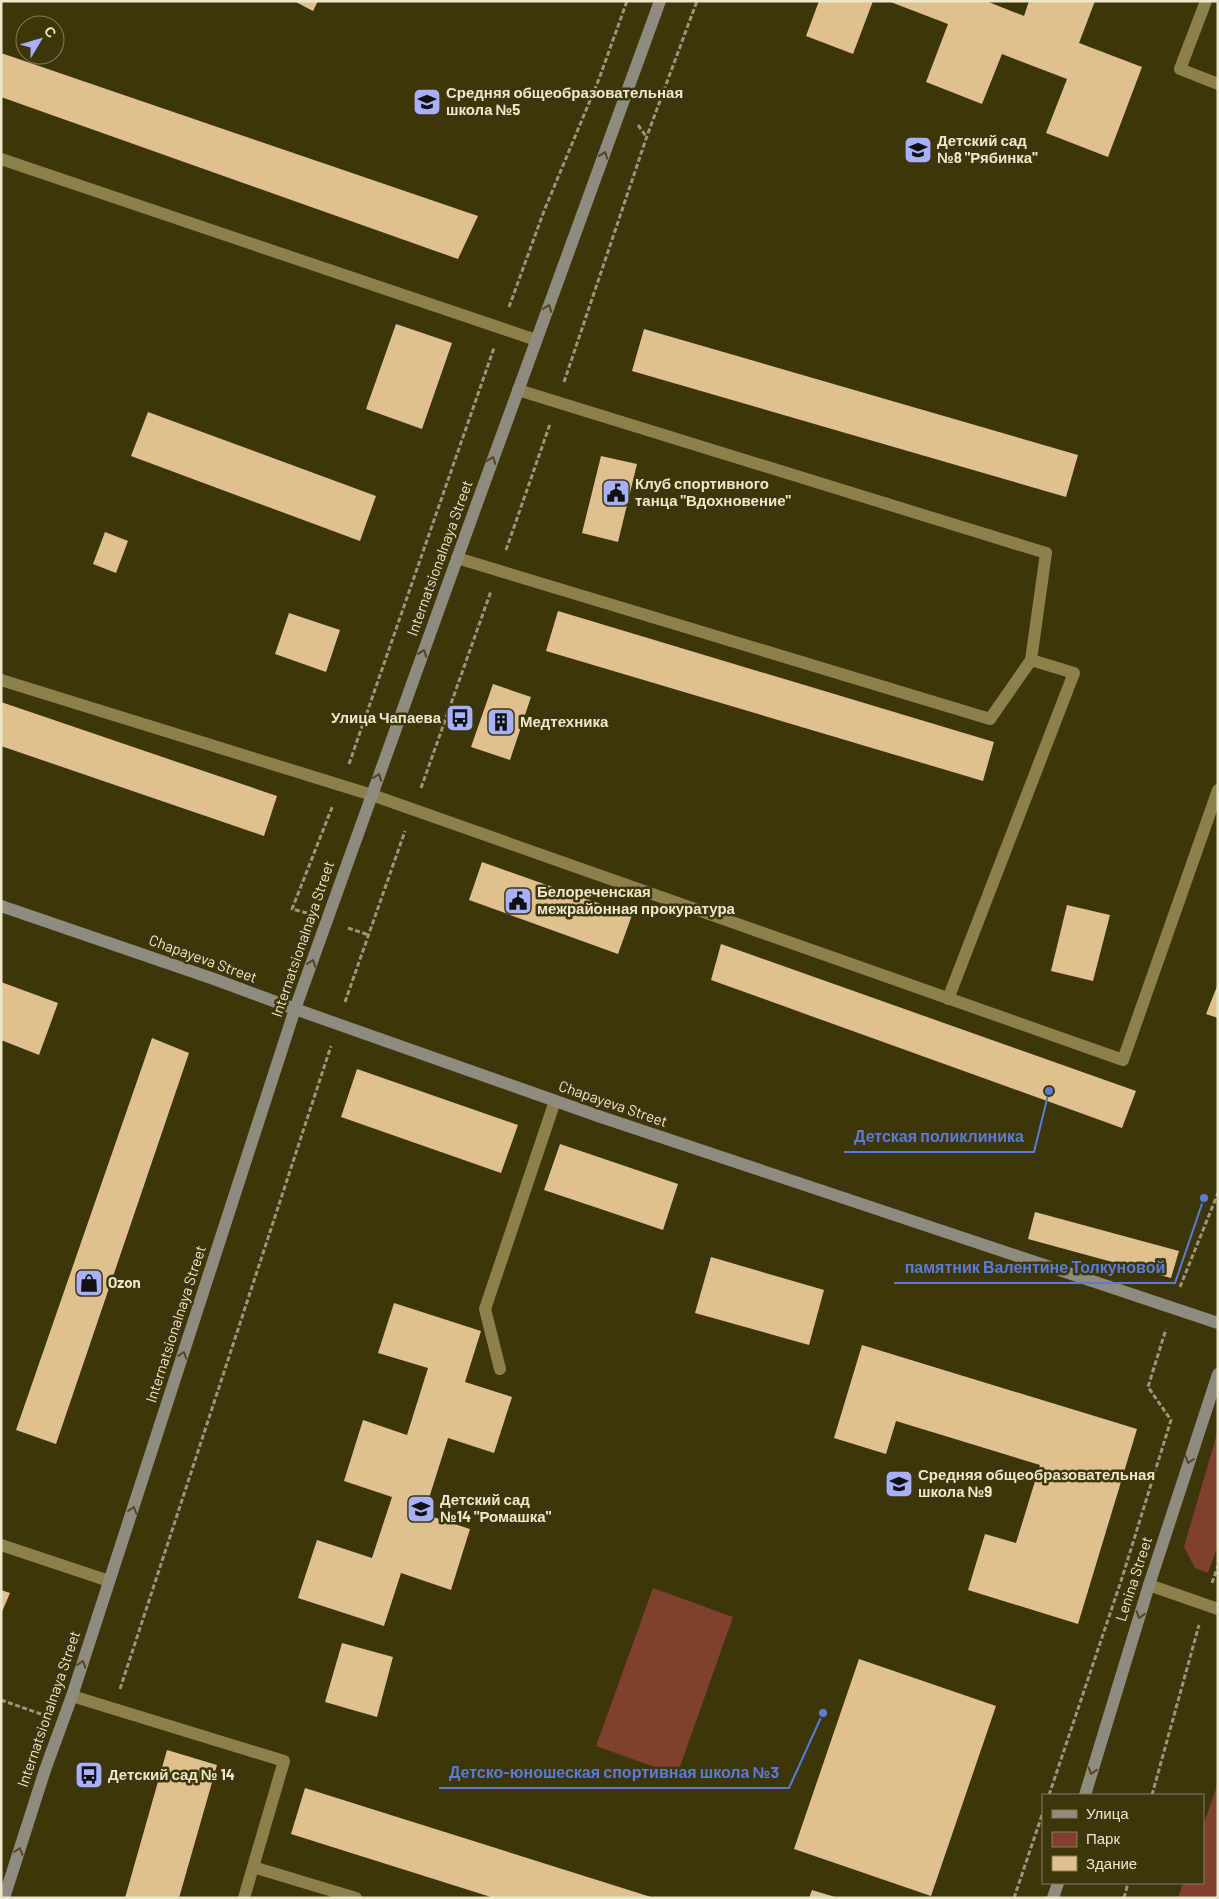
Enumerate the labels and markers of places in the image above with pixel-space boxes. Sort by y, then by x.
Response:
place label: Средняя общеобразовательная школа №5 [446,83,683,118]
school or university icon: Средняя общеобразовательная школа №5 [412,87,442,117]
place label: Детский сад №8 "Рябинка" [937,131,1038,166]
school or university icon: Детский сад №8 "Рябинка" [903,135,933,165]
place label: Клуб спортивного танца "Вдохновение" [635,474,792,509]
public building icon: Клуб спортивного танца "Вдохновение" [601,478,631,508]
bus stop icon: Улица Чапаева [445,703,475,733]
building icon: Медтехника [486,707,516,737]
place label: Улица Чапаева [331,708,442,726]
place label: Медтехника [520,712,609,730]
place label: Белореченская межрайонная прокуратура [537,882,736,917]
public building icon: Белореченская межрайонная прокуратура [503,886,533,916]
callout: Детская поликлиника [844,1121,1034,1152]
callout: памятник Валентине Толкуновой [894,1252,1175,1283]
shop icon: Ozon [74,1268,104,1298]
place label: Ozon [108,1273,141,1291]
place label: Средняя общеобразовательная школа №9 [918,1465,1155,1500]
school or university icon: Средняя общеобразовательная школа №9 [884,1469,914,1499]
place label: Детский сад №14 "Ромашка" [440,1490,552,1525]
school or university icon: Детский сад №14 "Ромашка" [406,1494,436,1524]
callout: Детско-юношеская спортивная школа №3 [439,1757,789,1788]
bus stop icon: Детский сад № 14 [74,1760,104,1790]
place label: Детский сад № 14 [108,1765,235,1783]

